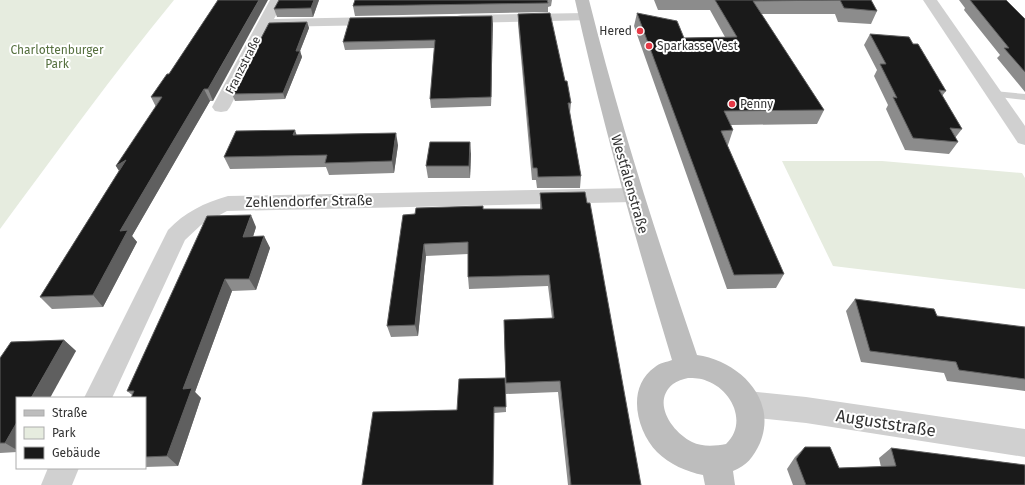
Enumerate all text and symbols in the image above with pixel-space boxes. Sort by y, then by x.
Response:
place label: Hered [599,24,632,38]
marker: Hered [635,26,645,36]
street label: Franzstraße [223,34,263,96]
place label: Sparkasse Vest [657,39,738,53]
marker: Sparkasse Vest [644,41,654,51]
park label: Charlottenburger Park [10,43,104,71]
place label: Penny [740,97,773,111]
marker: Penny [727,99,737,109]
street label: Westfalenstraße [607,133,652,236]
street label: Zehlendorfer Straße [245,192,373,211]
legend [16,397,146,469]
street label: Auguststraße [834,405,937,442]
text: Straße [52,406,87,420]
text: Park [52,426,76,440]
text: Gebäude [52,446,100,460]

